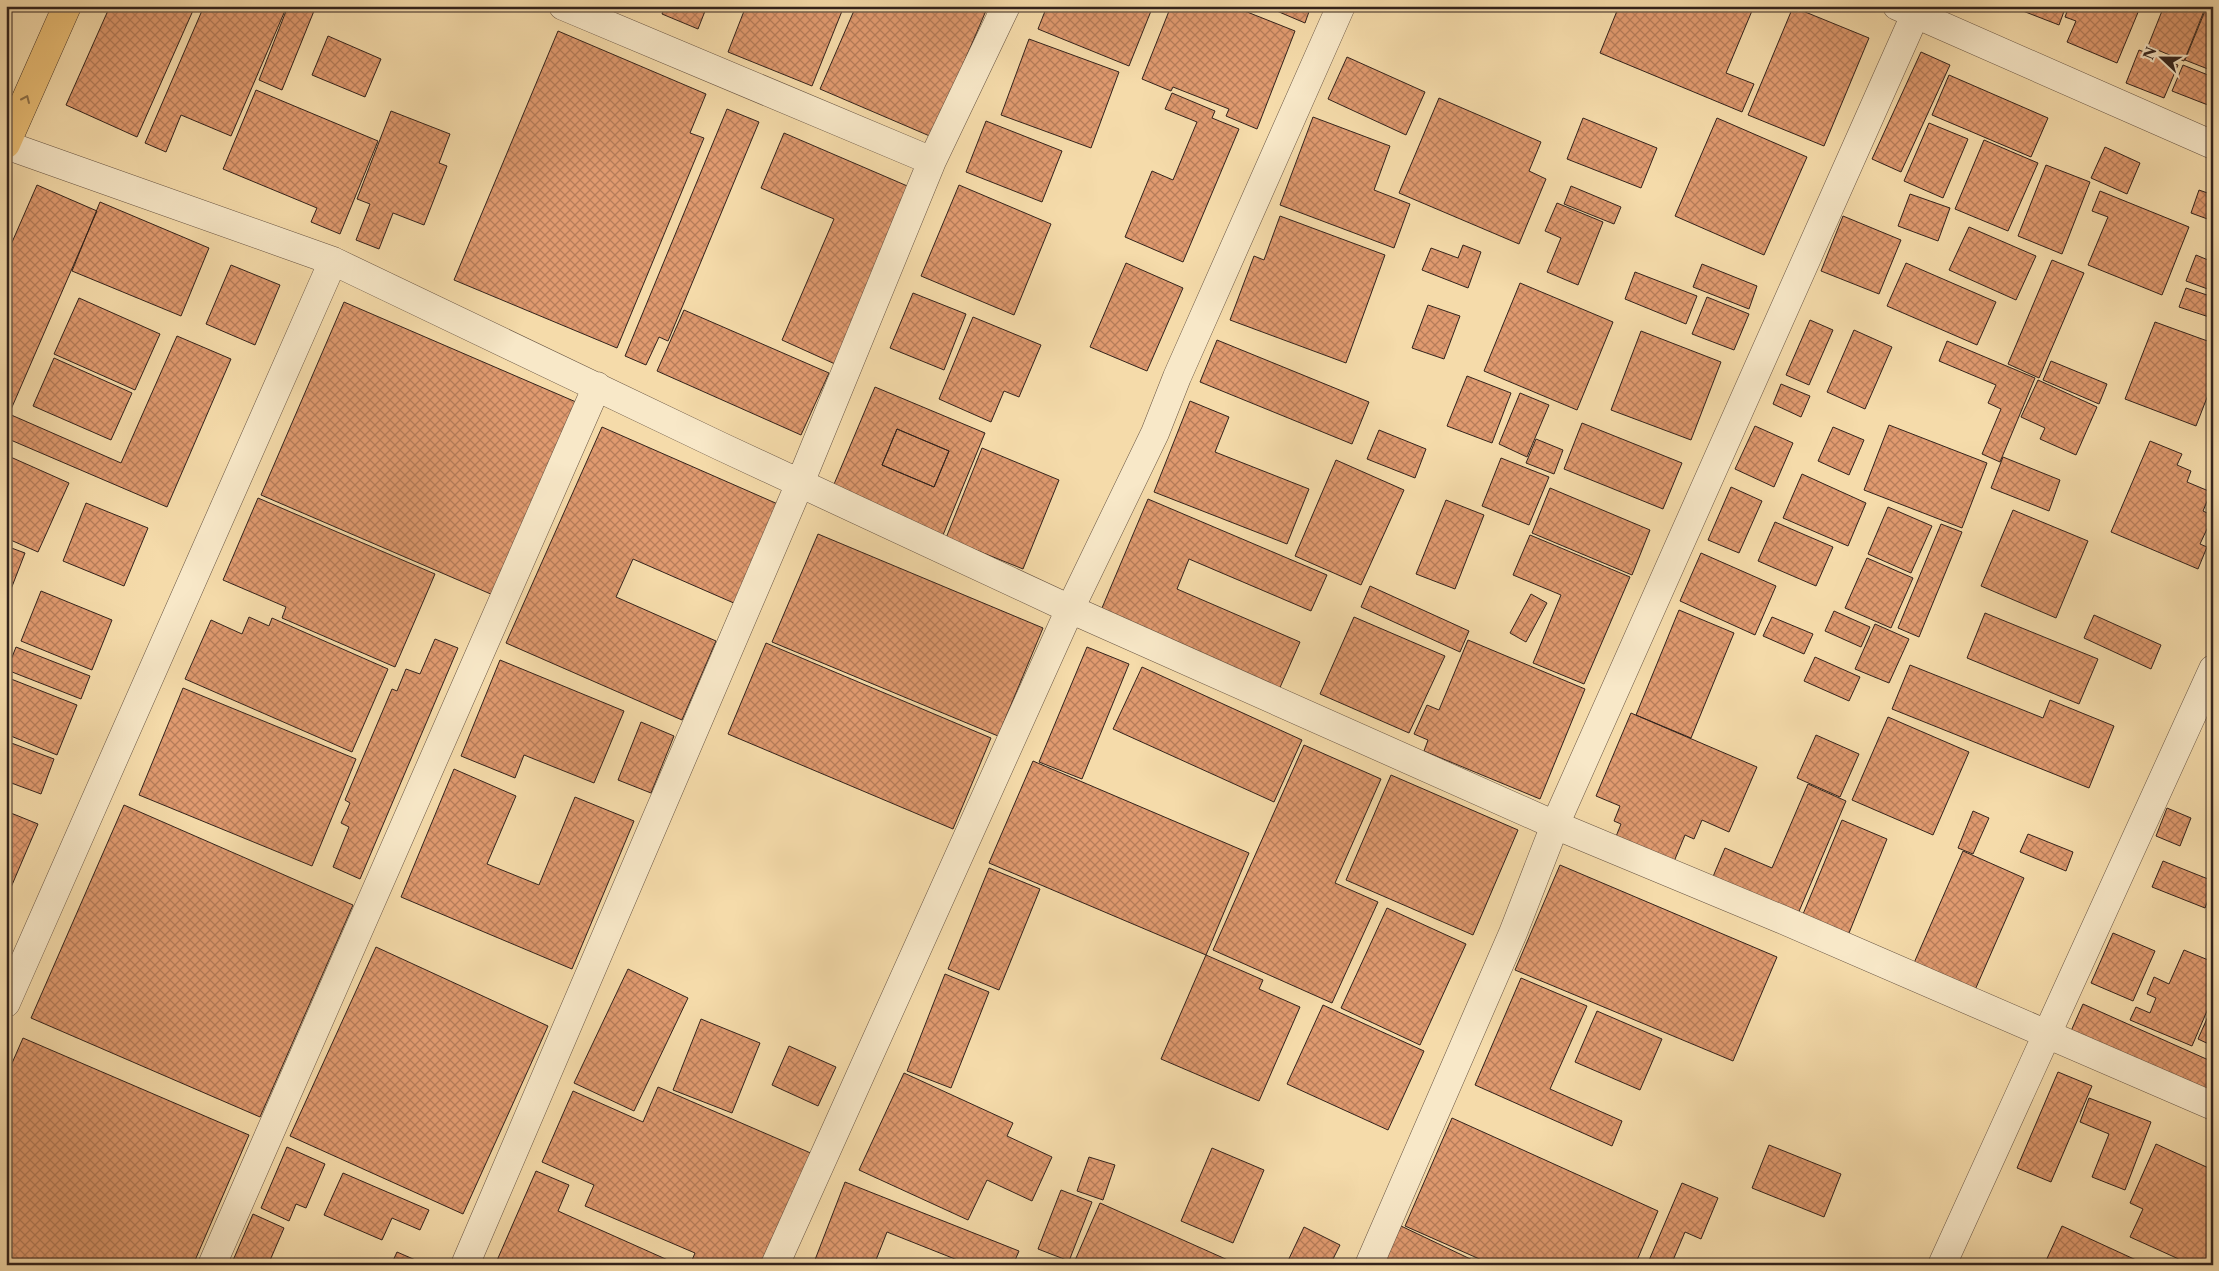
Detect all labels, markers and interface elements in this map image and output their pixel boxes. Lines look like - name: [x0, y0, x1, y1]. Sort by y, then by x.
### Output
- north arrow: [2136, 32, 2186, 82]
- text: N: [2139, 44, 2161, 62]
- one-way arrow: [19, 95, 30, 104]

